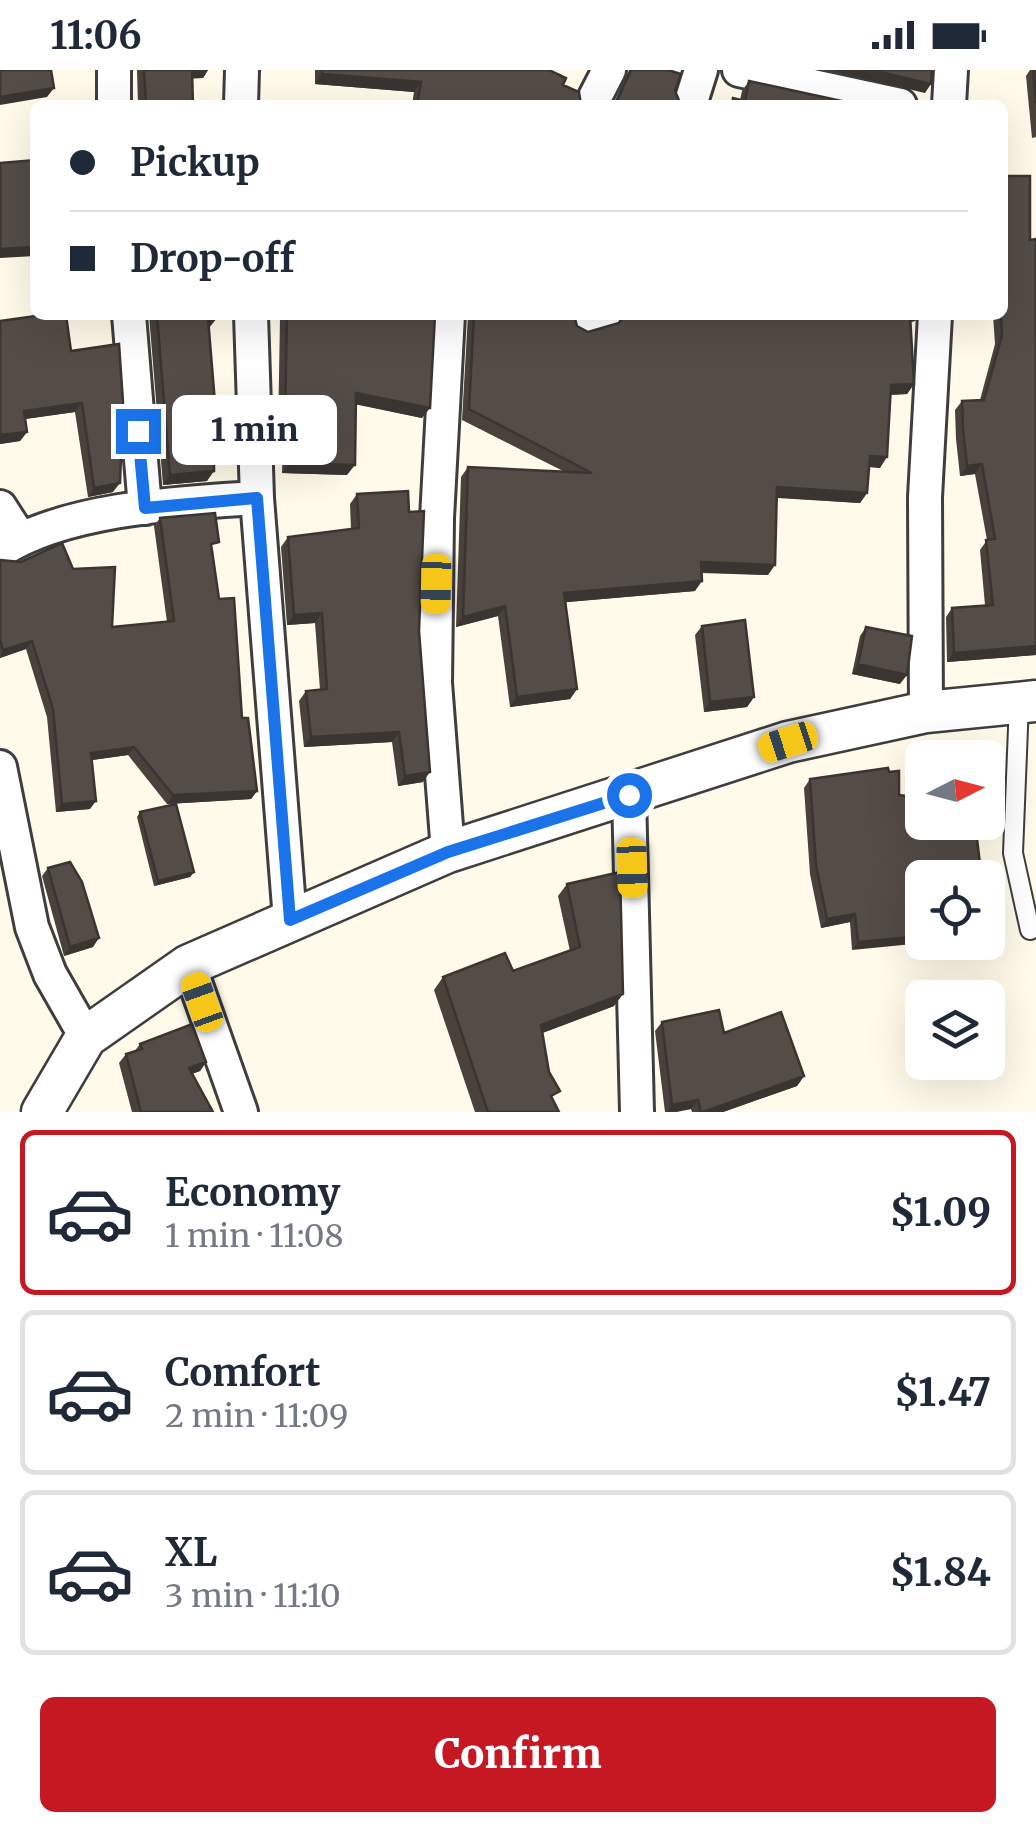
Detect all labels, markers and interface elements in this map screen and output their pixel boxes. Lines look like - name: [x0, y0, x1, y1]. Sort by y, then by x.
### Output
- text: 11:06: [50, 12, 142, 59]
- text: Pickup: [130, 139, 260, 186]
- text: Drop-off: [130, 235, 295, 282]
- callout: 1 min: [173, 396, 338, 466]
- route end: [116, 409, 161, 454]
- text: 1 min: [211, 410, 298, 450]
- car: [420, 554, 452, 614]
- car: [755, 718, 821, 766]
- north arrow: [905, 740, 1005, 840]
- map controls: [905, 740, 1005, 1080]
- route start: [607, 773, 652, 818]
- car: [616, 837, 648, 899]
- button: locate: [905, 860, 1005, 960]
- car: [178, 969, 226, 1035]
- button: layers: [905, 980, 1005, 1080]
- icon: car: [45, 1168, 135, 1258]
- text: Economy: [165, 1169, 340, 1216]
- text: $1.09: [890, 1189, 991, 1236]
- text: 1 min · 11:08: [165, 1216, 343, 1256]
- icon: car: [45, 1348, 135, 1438]
- text: Comfort: [165, 1349, 321, 1396]
- text: $1.47: [894, 1369, 991, 1416]
- text: 2 min · 11:09: [165, 1396, 348, 1436]
- icon: car: [45, 1528, 135, 1618]
- text: XL: [165, 1529, 217, 1576]
- text: $1.84: [890, 1549, 991, 1596]
- text: 3 min · 11:10: [165, 1576, 341, 1616]
- button: Confirm: [40, 1697, 996, 1812]

